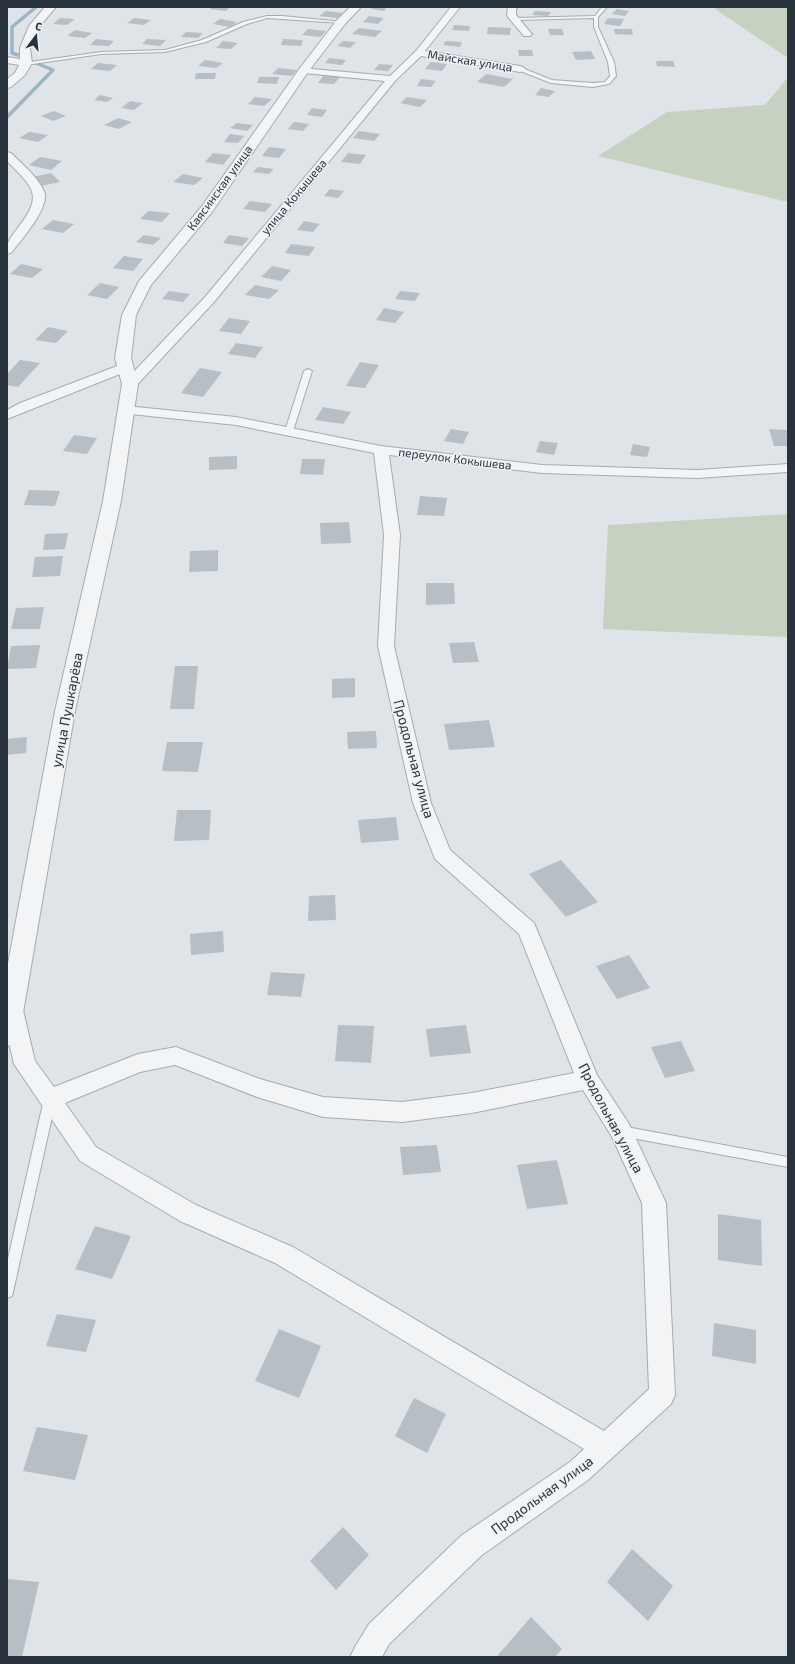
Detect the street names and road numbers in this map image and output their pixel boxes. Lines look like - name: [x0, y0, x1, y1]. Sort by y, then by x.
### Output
- street label: Майская улица: [426, 46, 514, 75]
- street label: Каясинская улица: [184, 142, 256, 233]
- street label: улица Кокышева: [257, 156, 330, 238]
- street label: переулок Кокышева: [398, 444, 513, 473]
- street label: улица Пушкарёва: [47, 651, 86, 769]
- street label: Продольная улица: [390, 698, 439, 820]
- street label: Продольная улица: [575, 1060, 648, 1176]
- street label: Продольная улица: [487, 1452, 596, 1537]

